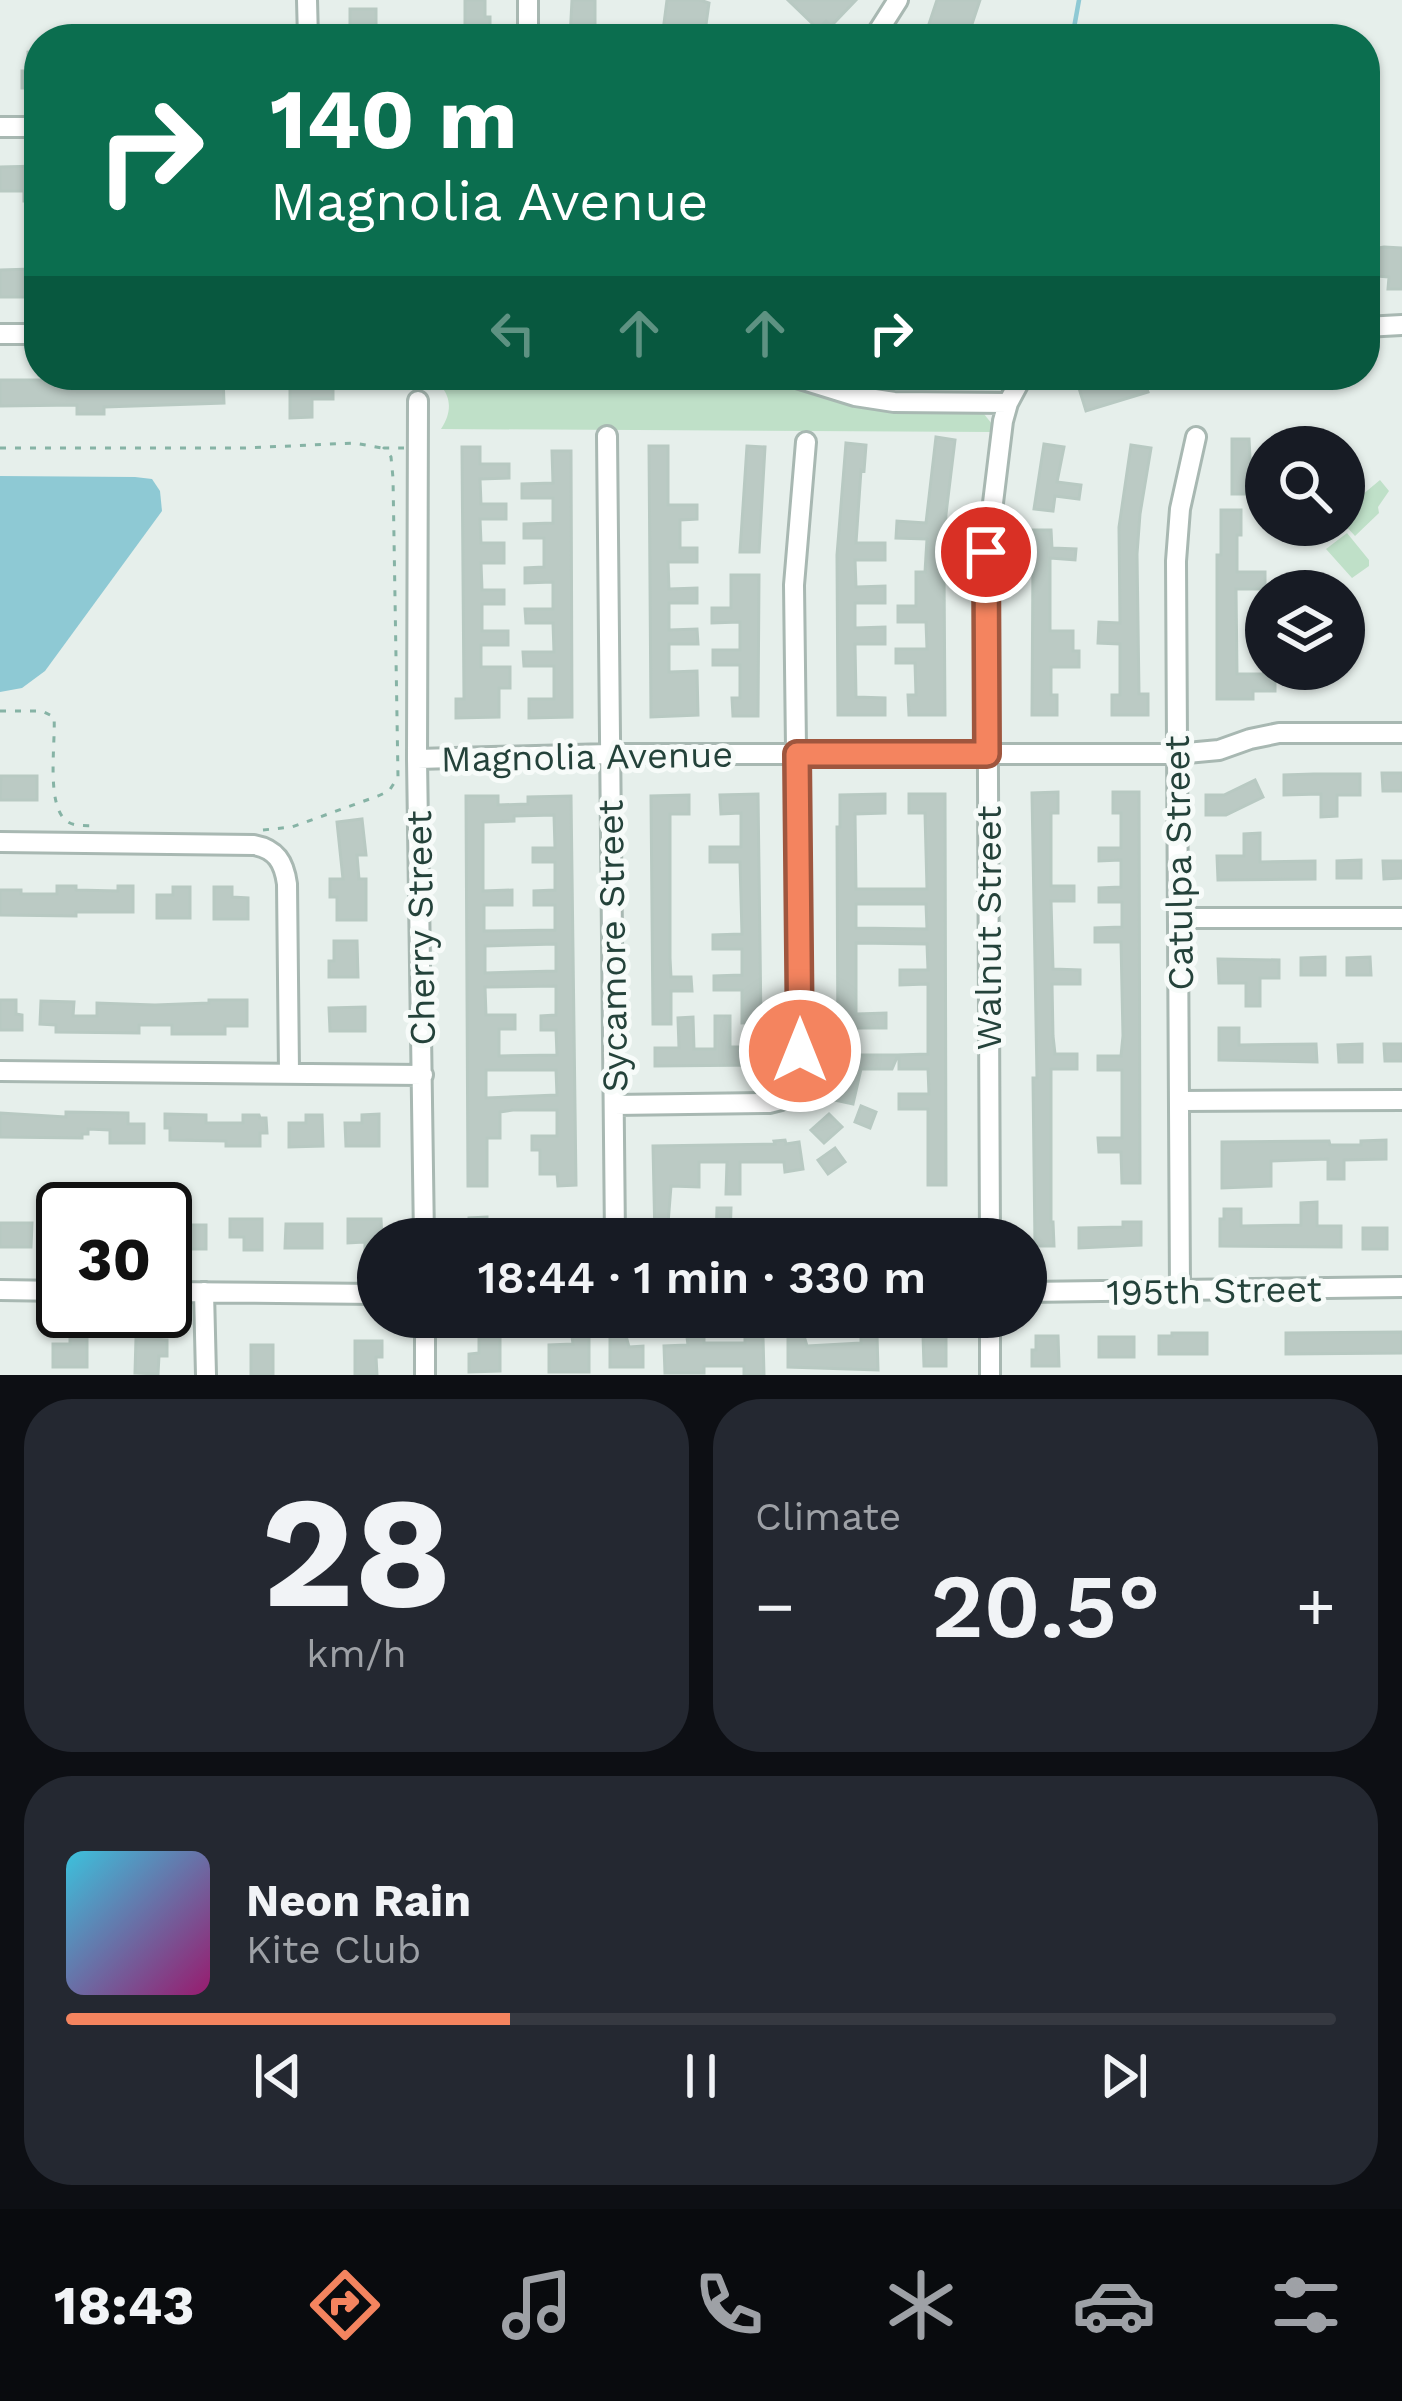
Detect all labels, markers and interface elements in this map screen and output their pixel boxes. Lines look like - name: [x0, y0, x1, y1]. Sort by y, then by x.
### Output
- text: 140 m: [270, 70, 518, 168]
- icon: right: [72, 72, 228, 228]
- text: Magnolia Avenue: [270, 170, 708, 233]
- icon: left: [480, 300, 546, 366]
- icon: ahead: [606, 300, 672, 366]
- icon: ahead: [732, 300, 798, 366]
- icon: right: [858, 300, 924, 366]
- map controls: [1245, 426, 1365, 690]
- button: search: [1245, 426, 1365, 546]
- pin: [935, 501, 1037, 603]
- icon: arrive: [953, 519, 1019, 585]
- button: layers: [1245, 570, 1365, 690]
- street label: Magnolia Avenue: [441, 733, 733, 781]
- street label: Catulpa Street: [1156, 735, 1202, 991]
- street label: Sycamore Street: [589, 799, 637, 1093]
- street label: Walnut Street: [968, 806, 1010, 1050]
- street label: Cherry Street: [398, 810, 444, 1046]
- position arrow: [737, 988, 863, 1114]
- speed limit sign: 30: [36, 1182, 192, 1338]
- text: 18:44 · 1 min · 330 m: [478, 1251, 926, 1304]
- street label: 195th Street: [1106, 1268, 1322, 1314]
- text: 28: [261, 1461, 452, 1644]
- text: Climate: [755, 1494, 901, 1539]
- text: 20.5°: [930, 1553, 1161, 1659]
- text: −: [755, 1568, 795, 1645]
- text: +: [1296, 1568, 1336, 1645]
- text: km/h: [306, 1631, 407, 1676]
- text: Neon Rain: [246, 1874, 471, 1927]
- text: Kite Club: [246, 1927, 421, 1972]
- icon: previous: [245, 2043, 311, 2109]
- icon: pause: [668, 2043, 734, 2109]
- icon: next: [1091, 2043, 1157, 2109]
- icon: directions: [303, 2263, 387, 2347]
- icon: music: [495, 2263, 579, 2347]
- icon: phone: [687, 2263, 771, 2347]
- icon: climate: [879, 2263, 963, 2347]
- icon: car: [1072, 2263, 1156, 2347]
- icon: filters: [1264, 2263, 1348, 2347]
- text: 18:43: [54, 2274, 194, 2337]

